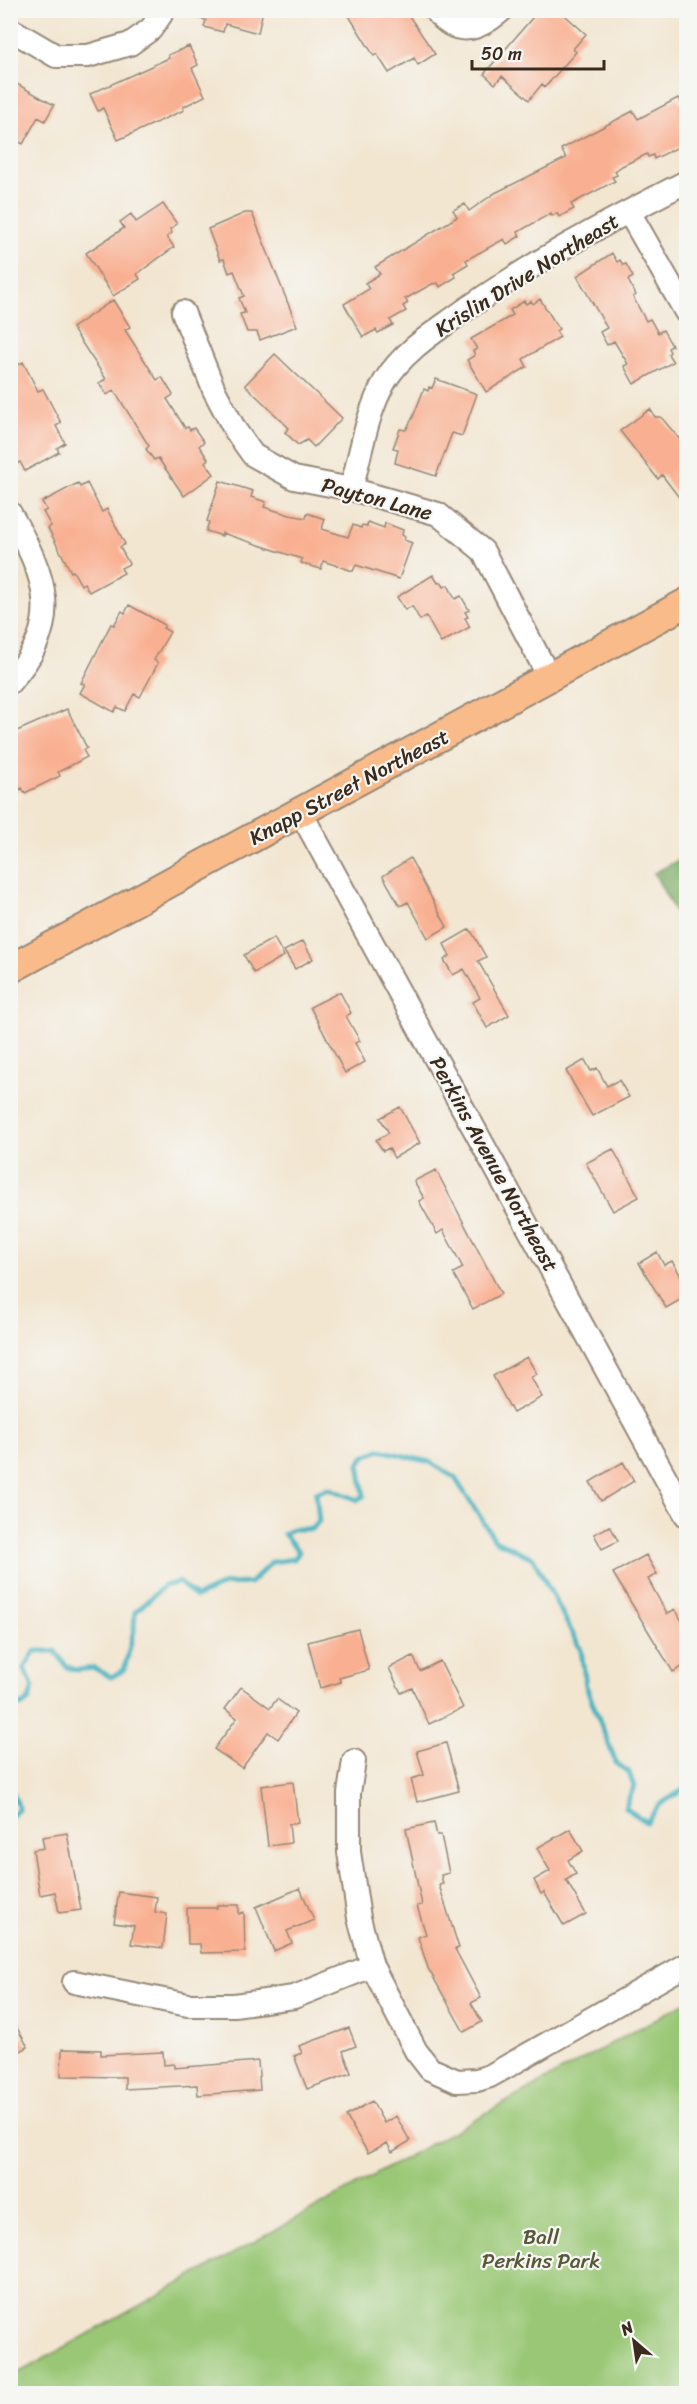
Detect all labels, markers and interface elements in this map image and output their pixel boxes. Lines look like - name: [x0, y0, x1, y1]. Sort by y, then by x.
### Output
- scale bar: [472, 33, 604, 71]
- text: 50 m: [481, 38, 522, 70]
- street label: Krislin Drive Northeast: [427, 203, 627, 347]
- street label: Payton Lane: [317, 466, 437, 532]
- street label: Knapp Street Northeast: [242, 718, 456, 856]
- street label: Perkins Avenue Northeast: [419, 1049, 569, 1279]
- park label: Ball Perkins Park: [482, 2218, 600, 2280]
- north arrow: [604, 2311, 664, 2371]
- text: N: [614, 2313, 640, 2344]

